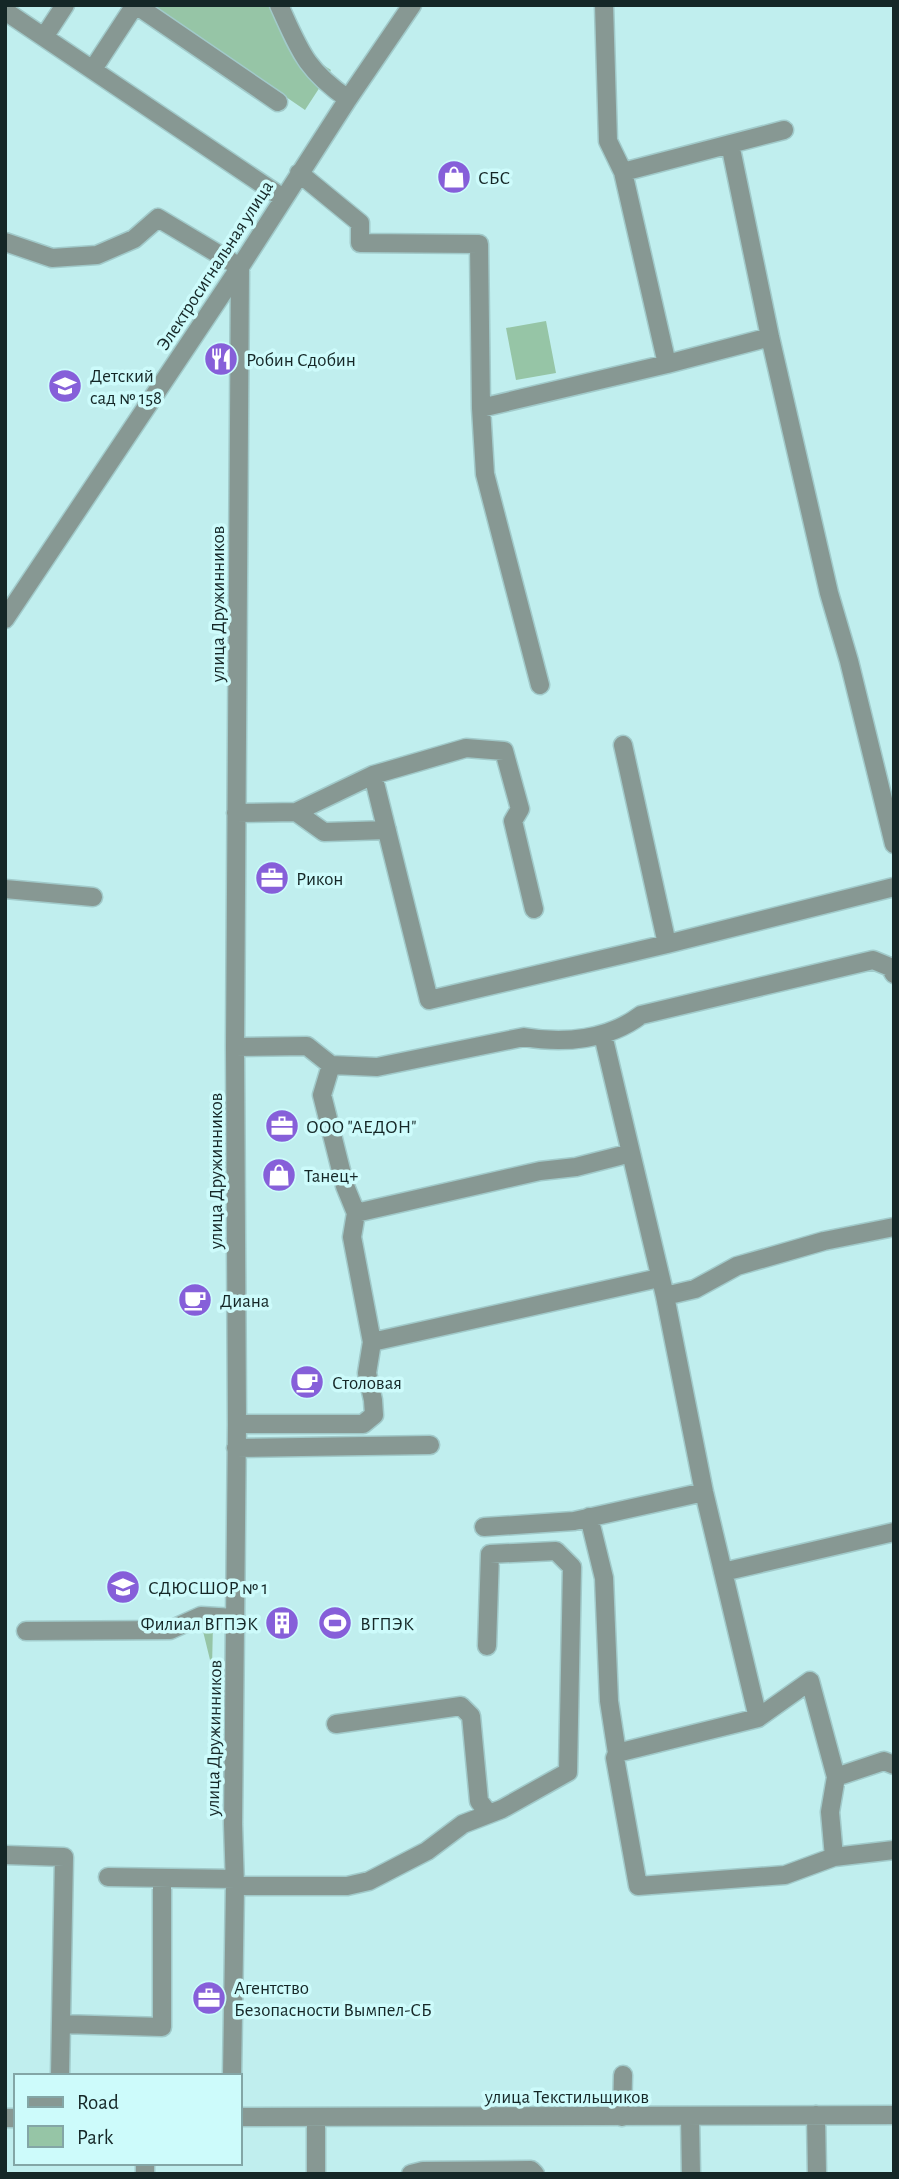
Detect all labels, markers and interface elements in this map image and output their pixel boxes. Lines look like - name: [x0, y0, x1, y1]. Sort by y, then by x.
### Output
- shop icon: СБС: [435, 158, 473, 196]
- place label: СБС: [478, 169, 510, 188]
- street label: Электросигнальная улица: [153, 177, 277, 354]
- restaurant icon: Робин Сдобин: [202, 340, 240, 378]
- place label: Робин Сдобин: [246, 351, 356, 370]
- school or university icon: Детский сад № 158: [46, 367, 84, 405]
- place label: Детский сад № 158: [90, 367, 162, 408]
- street label: улица Дружинников: [209, 526, 228, 683]
- office icon: Рикон: [253, 859, 291, 897]
- place label: Рикон: [296, 870, 343, 889]
- street label: улица Дружинников: [207, 1093, 226, 1250]
- office icon: ООО "АЕДОН": [263, 1107, 301, 1145]
- place label: ООО "АЕДОН": [306, 1118, 417, 1137]
- shop icon: Танец+: [260, 1156, 298, 1194]
- place label: Танец+: [304, 1167, 358, 1186]
- cafe icon: Диана: [176, 1281, 214, 1319]
- place label: Диана: [220, 1292, 270, 1311]
- cafe icon: Столовая: [288, 1363, 326, 1401]
- place label: Столовая: [332, 1374, 402, 1393]
- school or university icon: СДЮСШОР № 1: [104, 1568, 142, 1606]
- place label: СДЮСШОР № 1: [148, 1579, 268, 1598]
- building icon: Филиал ВГПЭК: [263, 1604, 301, 1642]
- sports icon: ВГПЭК: [316, 1604, 354, 1642]
- place label: Филиал ВГПЭК: [140, 1615, 258, 1634]
- place label: ВГПЭК: [360, 1615, 414, 1634]
- street label: улица Дружинников: [204, 1659, 225, 1817]
- office icon: Агентство Безопасности Вымпел-СБ: [190, 1979, 228, 2017]
- place label: Агентство Безопасности Вымпел-СБ: [234, 1979, 432, 2020]
- legend: [14, 2074, 242, 2165]
- street label: улица Текстильщиков: [484, 2088, 649, 2107]
- text: Road: [77, 2092, 119, 2113]
- text: Park: [77, 2127, 114, 2148]

